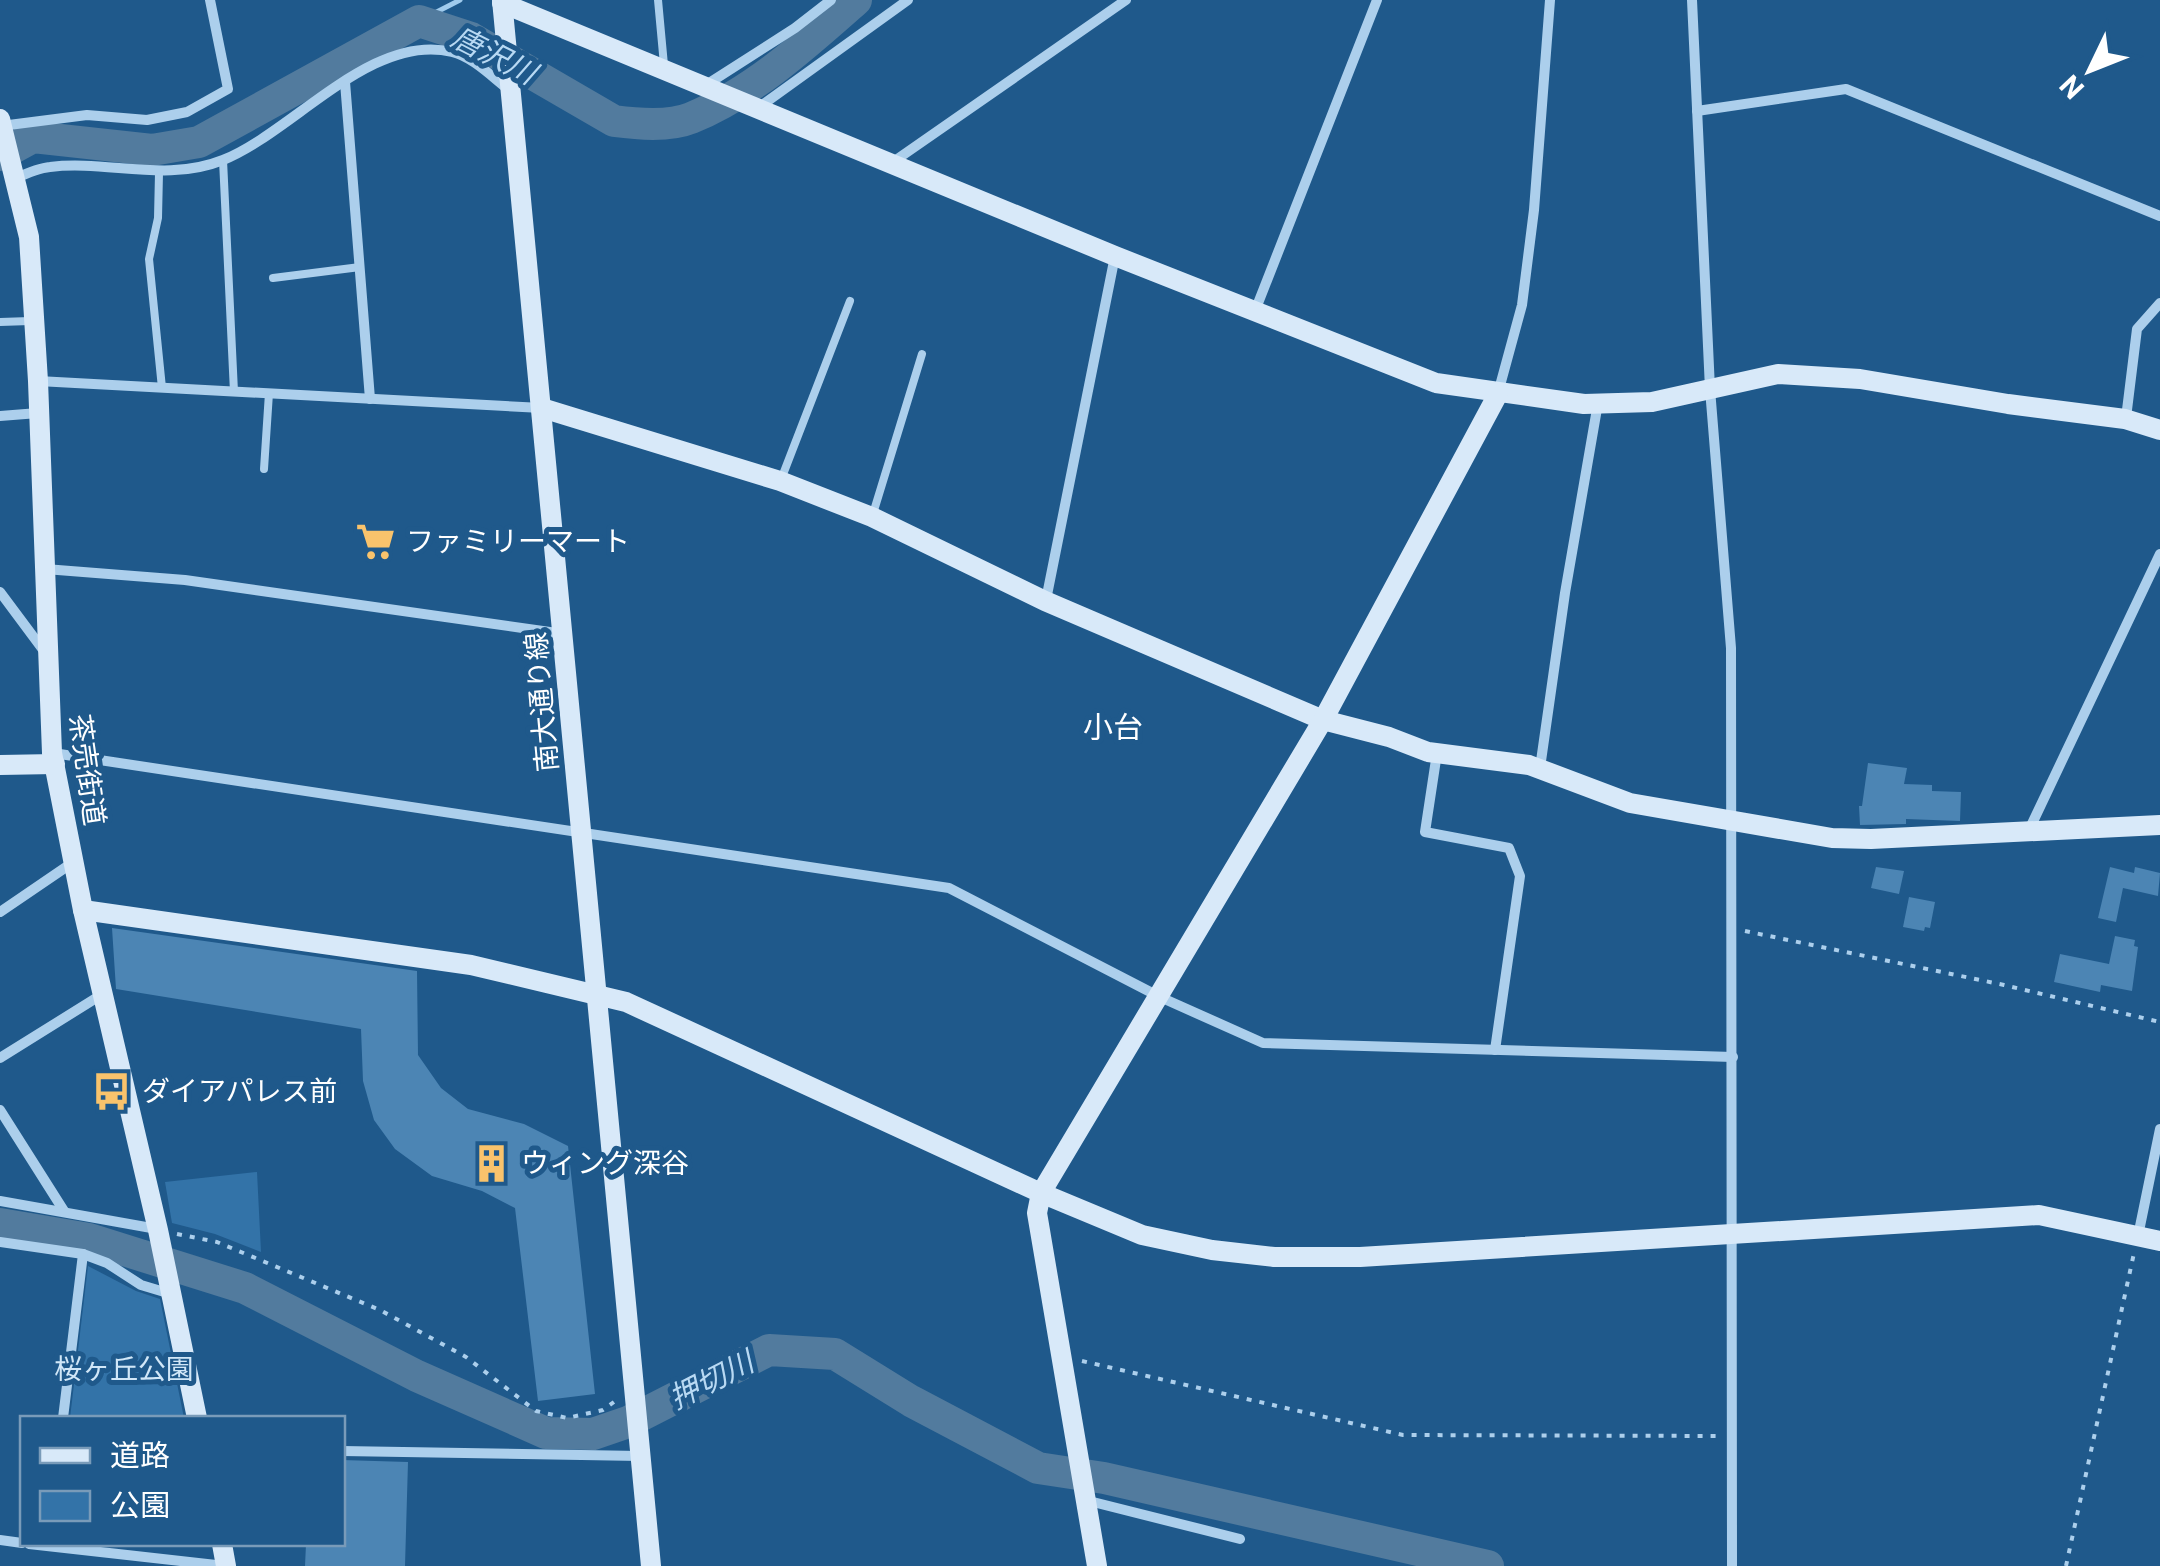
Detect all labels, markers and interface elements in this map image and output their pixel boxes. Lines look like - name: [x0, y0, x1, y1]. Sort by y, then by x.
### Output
- water label: 唐沢川: [446, 19, 545, 92]
- north arrow: [2040, 20, 2140, 120]
- text: N: [2053, 68, 2091, 105]
- supermarket icon: ファミリーマート: [355, 520, 397, 562]
- place label: ファミリーマート: [406, 525, 630, 558]
- street label: 南大通り線: [519, 631, 565, 773]
- district label: 小台: [1083, 710, 1143, 745]
- street label: 茶売街道: [63, 712, 111, 828]
- bus stop icon: ダイアパレス前: [91, 1070, 133, 1112]
- place label: ダイアパレス前: [142, 1075, 337, 1108]
- building icon: ウィング深谷: [470, 1142, 512, 1184]
- place label: ウィング深谷: [521, 1147, 689, 1180]
- water label: 押切川: [663, 1343, 762, 1416]
- park label: 桜ヶ丘公園: [54, 1353, 194, 1386]
- legend: [20, 1416, 345, 1546]
- text: 道路: [110, 1438, 170, 1473]
- text: 公園: [110, 1488, 170, 1523]

